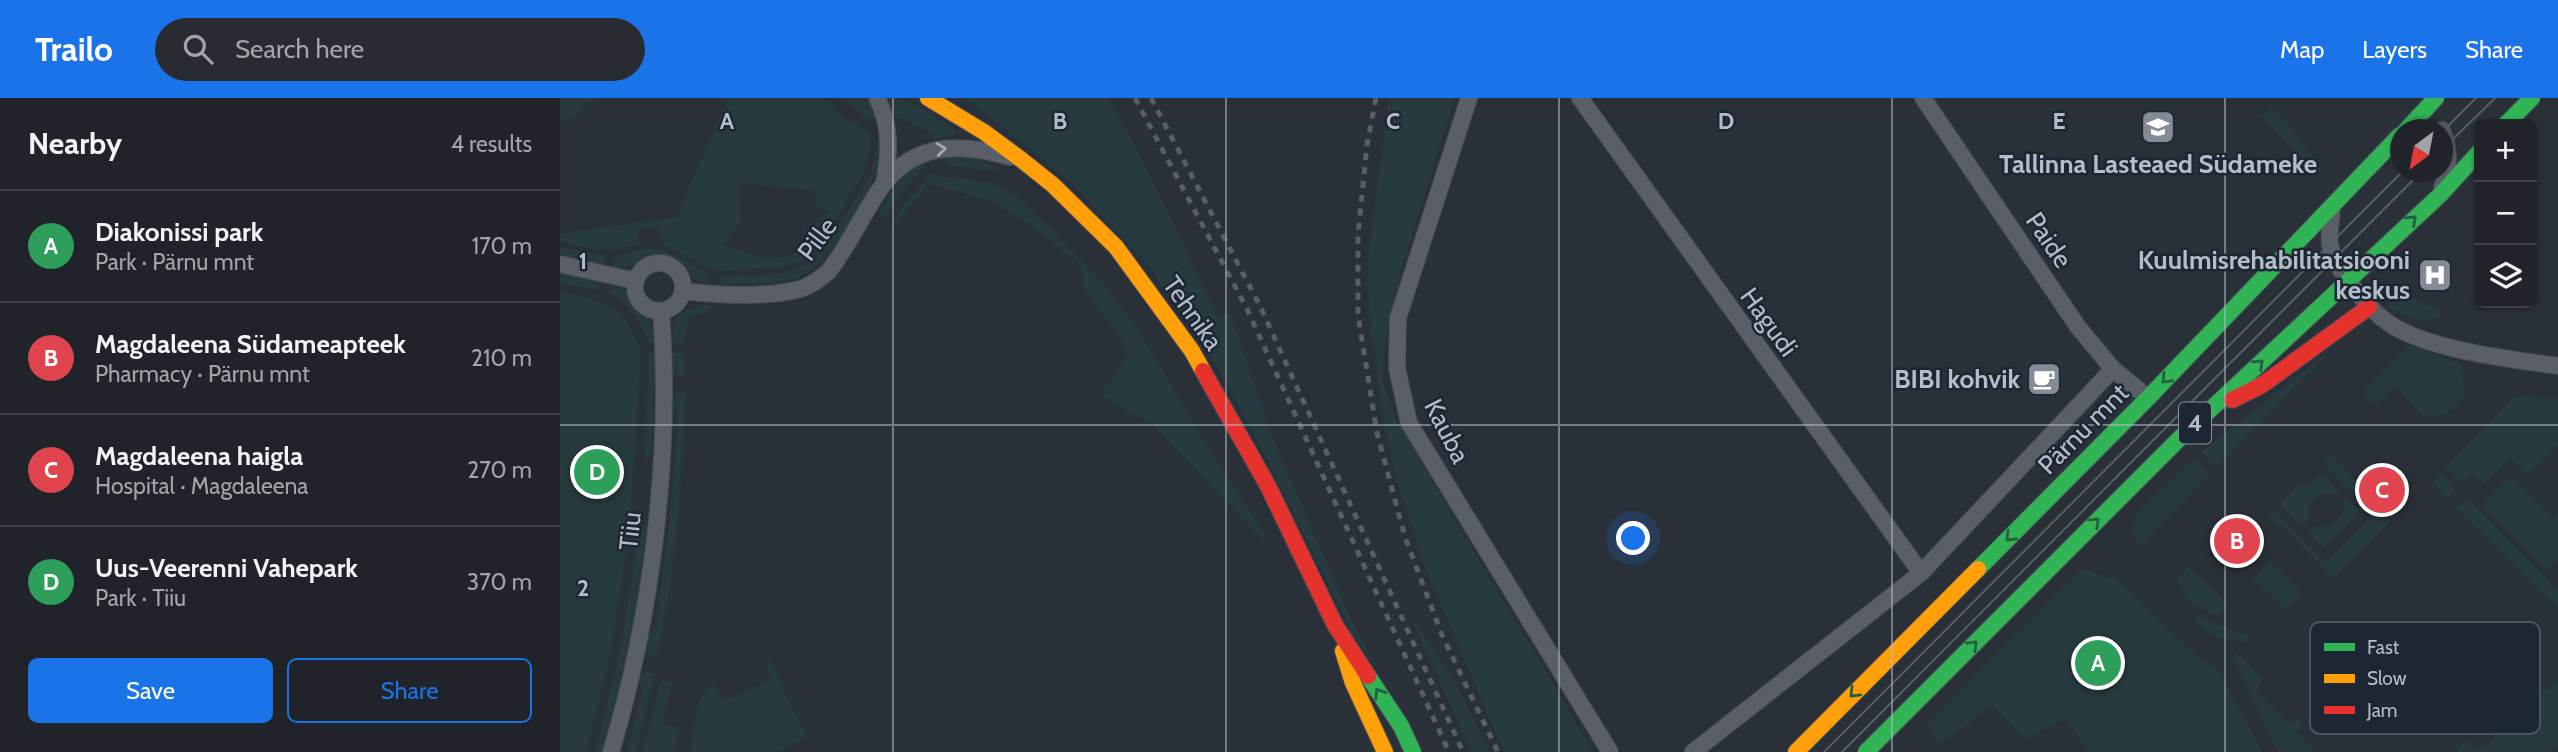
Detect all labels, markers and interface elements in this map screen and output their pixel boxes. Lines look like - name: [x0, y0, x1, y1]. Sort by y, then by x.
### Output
- search box: [155, 18, 645, 81]
- text: Trailo: [35, 29, 113, 69]
- icon: search: [179, 30, 217, 68]
- text: Search here: [235, 33, 364, 65]
- text: Map: [2280, 35, 2324, 64]
- text: Layers: [2362, 35, 2427, 64]
- text: Share: [2465, 35, 2523, 64]
- text: A: [720, 107, 735, 135]
- text: B: [1053, 107, 1067, 135]
- text: C: [1386, 107, 1400, 135]
- text: D: [1718, 107, 1734, 135]
- text: E: [2052, 107, 2066, 135]
- school or university icon: Tallinna Lasteaed Südameke: [2139, 108, 2177, 146]
- north arrow: [2390, 119, 2453, 182]
- map controls: [2474, 119, 2537, 308]
- button: +: [2474, 119, 2537, 182]
- text: Nearby: [28, 125, 122, 162]
- text: 4 results: [451, 130, 532, 158]
- one-way arrow: [936, 142, 947, 157]
- place label: Tallinna Lasteaed Südameke: [1999, 148, 2317, 180]
- button: −: [2474, 182, 2537, 245]
- street label: Paide: [2019, 206, 2079, 274]
- street label: Pille: [790, 211, 844, 267]
- text: Diakonissi park: [95, 216, 263, 248]
- one-way arrow: [2404, 216, 2417, 229]
- text: A: [44, 232, 58, 260]
- text: 170 m: [472, 232, 532, 260]
- place label: Kuulmisrehabilitatsiooni keskus: [2138, 244, 2410, 306]
- button: layers: [2474, 245, 2537, 308]
- text: 1: [579, 247, 587, 275]
- text: Park · Pärnu mnt: [95, 248, 254, 276]
- hospital icon: Kuulmisrehabilitatsiooni keskus: [2416, 256, 2454, 294]
- street label: Tehnika: [1156, 270, 1230, 357]
- street label: Hagudi: [1733, 281, 1805, 363]
- text: Magdaleena Südameapteek: [95, 328, 406, 360]
- text: B: [44, 344, 58, 372]
- text: 210 m: [471, 344, 532, 372]
- text: Pharmacy · Pärnu mnt: [95, 360, 310, 388]
- cafe icon: BIBI kohvik: [2025, 360, 2063, 398]
- one-way arrow: [2251, 360, 2264, 372]
- place label: BIBI kohvik: [1894, 363, 2020, 395]
- one-way arrow: [2161, 371, 2174, 384]
- street label: Pärnu mnt: [2031, 377, 2135, 481]
- street label: Kauba: [1417, 394, 1477, 469]
- road number: 4: [2179, 402, 2211, 444]
- text: Magdaleena haigla: [95, 440, 303, 472]
- pin: D: [574, 446, 620, 498]
- text: C: [44, 456, 58, 484]
- text: 270 m: [467, 456, 532, 484]
- pin: C: [2359, 464, 2405, 516]
- text: Hospital · Magdaleena: [95, 472, 308, 500]
- street label: Tiiu: [612, 510, 648, 552]
- pin: B: [2214, 515, 2260, 567]
- one-way arrow: [2087, 518, 2100, 531]
- your location: [1616, 521, 1650, 555]
- one-way arrow: [2006, 528, 2019, 541]
- text: Uus-Veerenni Vahepark: [95, 552, 358, 584]
- text: D: [43, 568, 59, 596]
- text: 370 m: [467, 568, 532, 596]
- text: 2: [577, 574, 589, 602]
- text: Park · Tiiu: [95, 584, 186, 612]
- legend: [2310, 622, 2540, 734]
- text: Fast: [2367, 636, 2400, 659]
- pin: A: [2075, 637, 2121, 689]
- one-way arrow: [1964, 641, 1977, 654]
- button: Save: [28, 658, 273, 723]
- button: Share: [287, 658, 532, 723]
- text: Slow: [2367, 667, 2407, 690]
- one-way arrow: [1850, 685, 1863, 698]
- one-way arrow: [1375, 688, 1387, 701]
- text: Jam: [2366, 699, 2397, 722]

